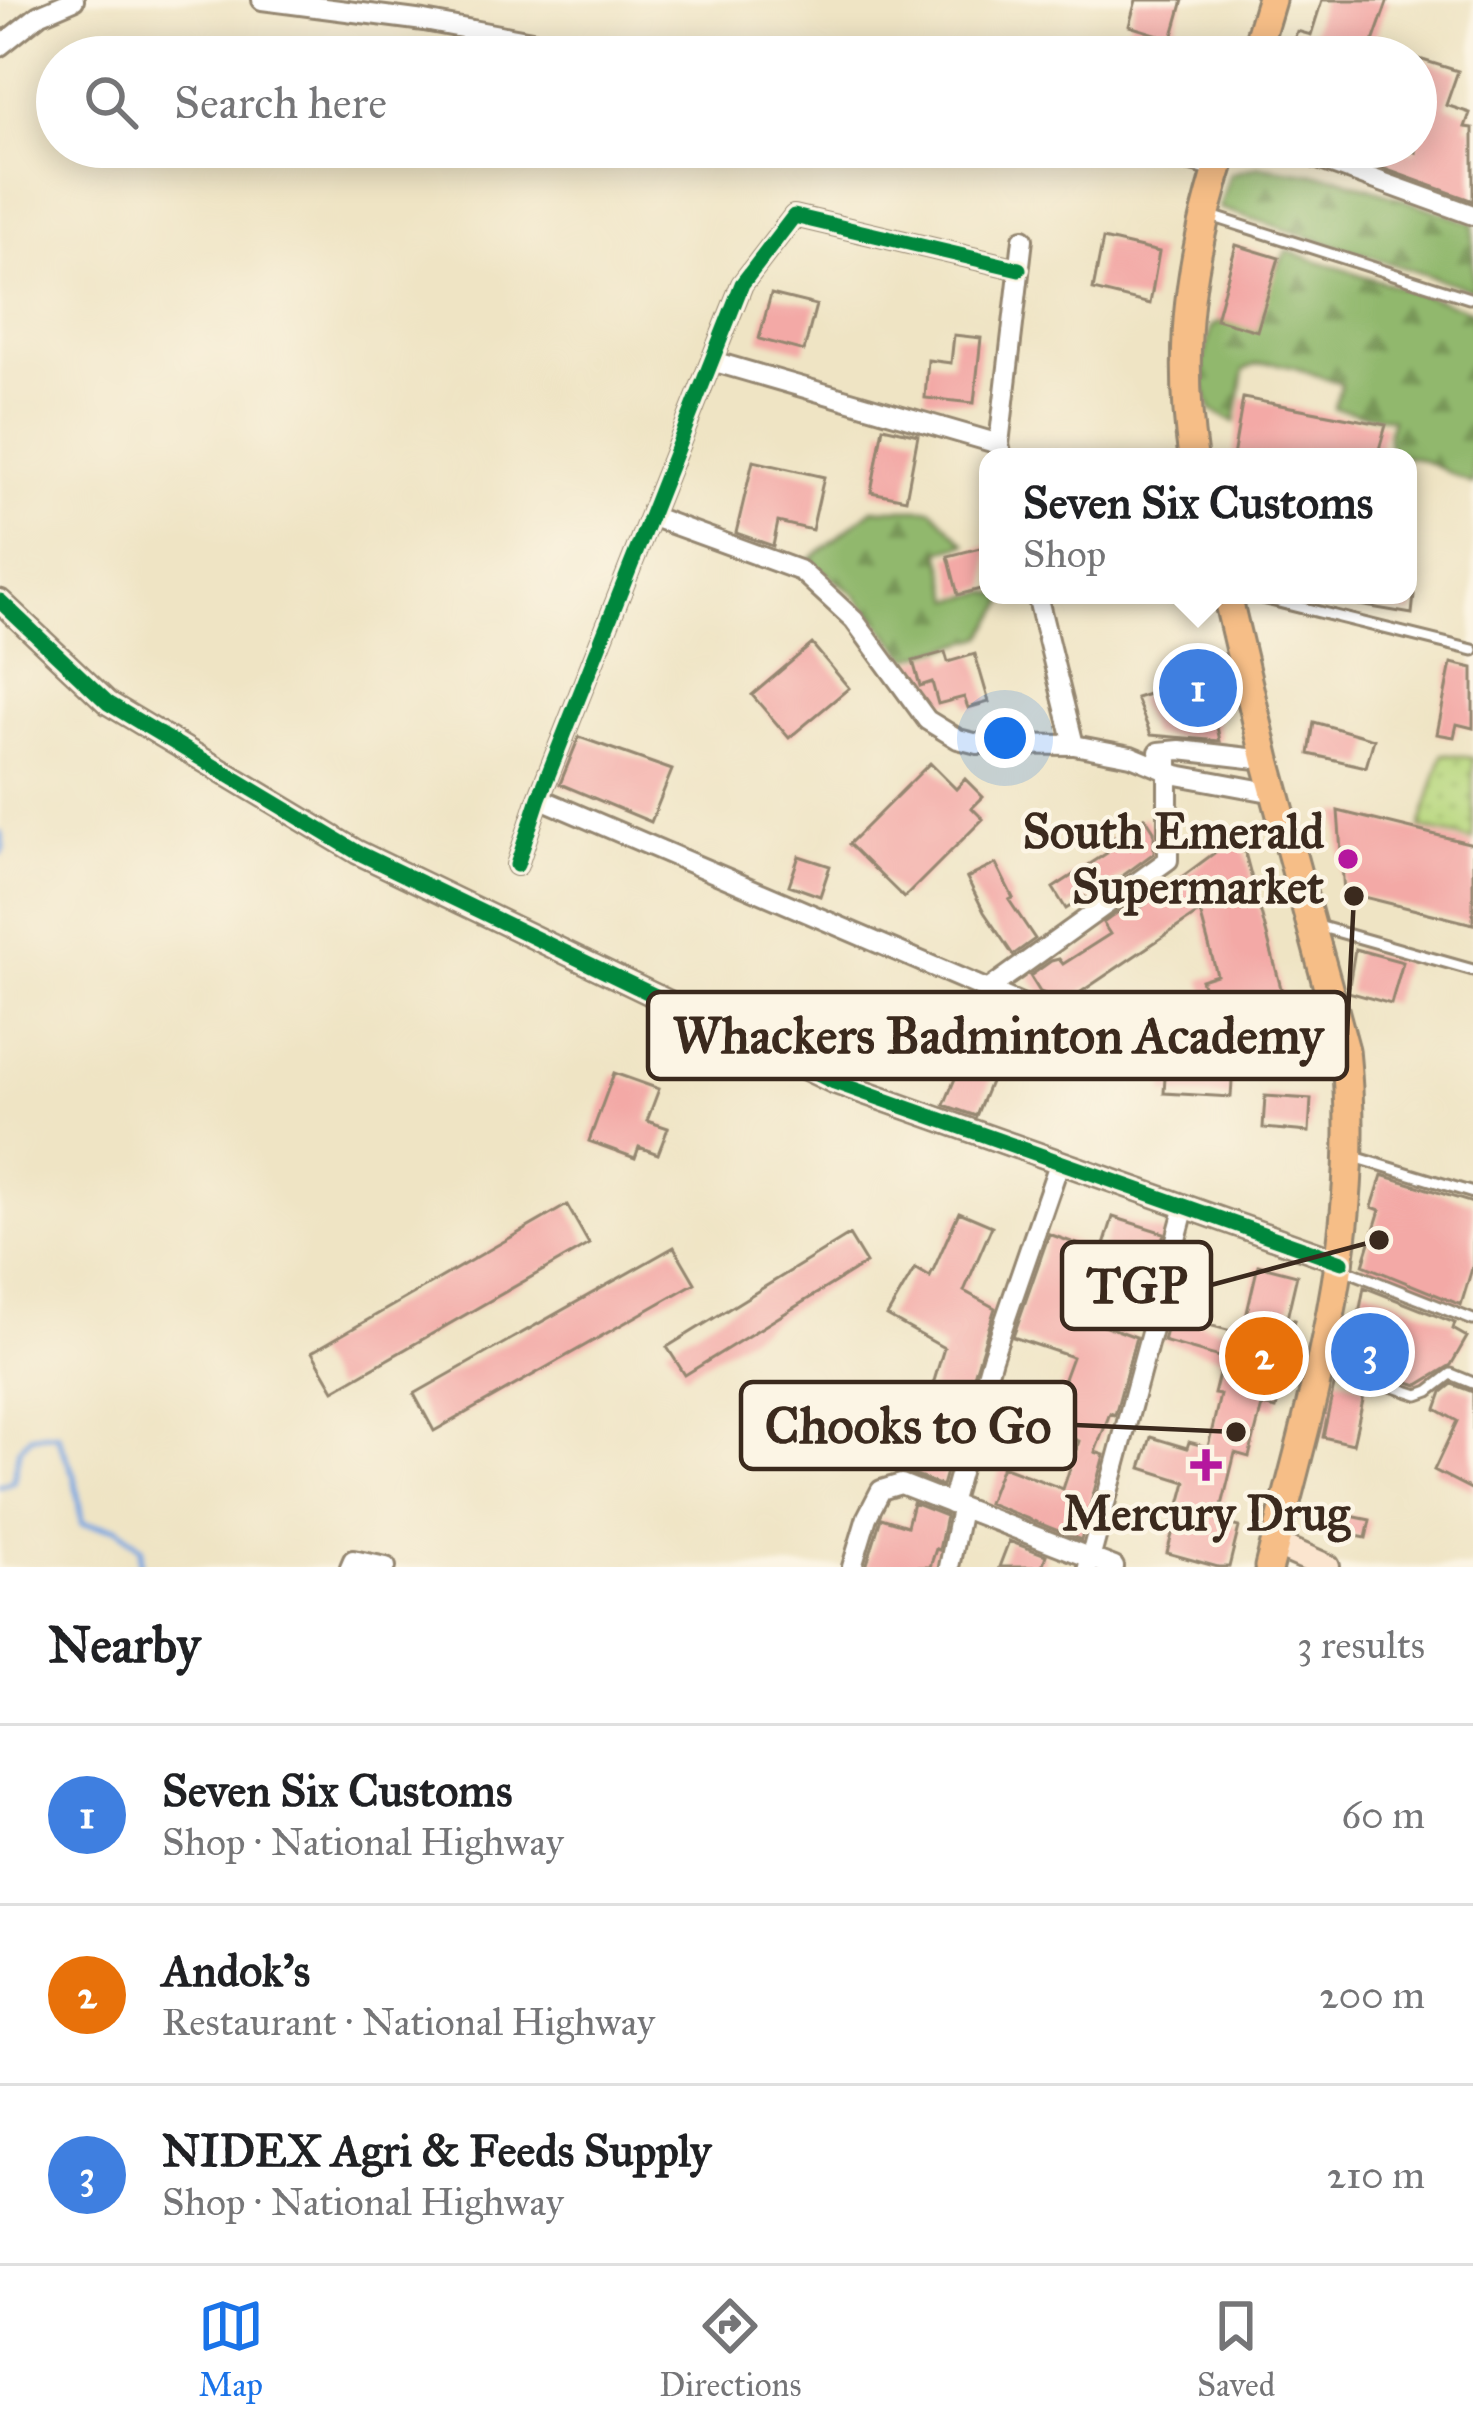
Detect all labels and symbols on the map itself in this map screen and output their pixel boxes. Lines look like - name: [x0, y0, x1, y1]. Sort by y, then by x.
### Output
- pin: 1: [1159, 643, 1237, 733]
- your location: [975, 708, 1035, 768]
- place label: South Emerald Supermarket: [1023, 802, 1325, 916]
- marker: South Emerald Supermarket: [1335, 846, 1361, 872]
- callout: Whackers Badminton Academy: [648, 992, 1347, 1079]
- text: Whackers Badminton Academy: [673, 1005, 1326, 1067]
- callout: TGP: [1062, 1242, 1211, 1329]
- text: TGP: [1086, 1255, 1188, 1317]
- pin: 3: [1331, 1307, 1409, 1397]
- pin: 2: [1225, 1311, 1303, 1401]
- callout: Chooks to Go: [741, 1382, 1075, 1469]
- text: Chooks to Go: [765, 1395, 1051, 1457]
- marker: Mercury Drug: [1193, 1452, 1219, 1478]
- place label: Mercury Drug: [1062, 1484, 1351, 1543]

